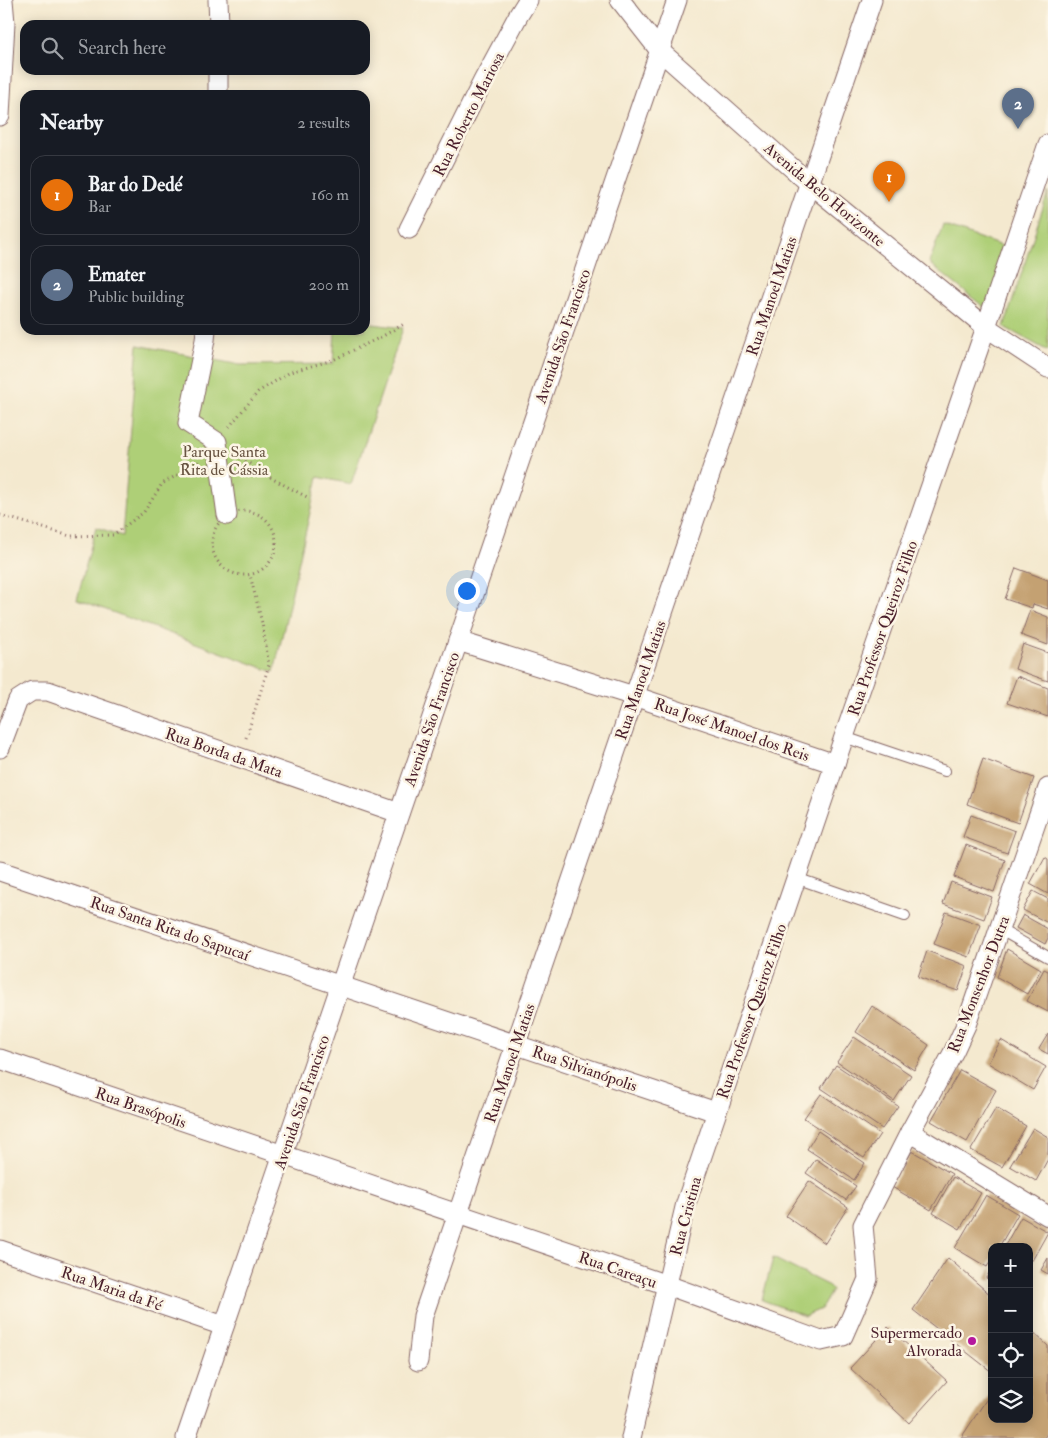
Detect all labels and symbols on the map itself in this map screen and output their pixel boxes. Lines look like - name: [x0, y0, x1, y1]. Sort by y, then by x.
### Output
- street label: Rua Roberto Mariosa: [429, 48, 509, 180]
- pin: 2: [1002, 88, 1034, 129]
- street label: Avenida Belo Horizonte: [759, 138, 889, 251]
- pin: 1: [873, 161, 905, 202]
- street label: Rua Manoel Matias: [742, 234, 802, 359]
- street label: Avenida São Francisco: [530, 266, 595, 407]
- park label: Parque Santa Rita de Cássia: [180, 442, 269, 480]
- street label: Rua Professor Queiroz Filho: [844, 538, 922, 719]
- your location: [454, 578, 480, 604]
- street label: Rua Manoel Matias: [611, 618, 671, 743]
- street label: Avenida São Francisco: [399, 649, 464, 790]
- street label: Rua José Manoel dos Reis: [651, 694, 812, 767]
- street label: Rua Borda da Mata: [162, 723, 285, 783]
- street label: Rua Santa Rita do Sapucaí: [87, 892, 254, 967]
- street label: Rua Monsenhor Dutra: [944, 912, 1014, 1056]
- street label: Rua Professor Queiroz Filho: [713, 921, 791, 1102]
- street label: Rua Manoel Matias: [480, 1001, 540, 1126]
- street label: Avenida São Francisco: [269, 1032, 334, 1173]
- street label: Rua Silvianópolis: [529, 1042, 640, 1097]
- street label: Rua Brasópolis: [92, 1083, 189, 1134]
- street label: Rua Cristina: [666, 1174, 706, 1258]
- street label: Rua Careaçu: [576, 1247, 660, 1293]
- street label: Rua Maria da Fé: [58, 1262, 165, 1316]
- place label: Supermercado Alvorada: [871, 1323, 962, 1361]
- marker: Supermercado Alvorada: [966, 1335, 978, 1347]

